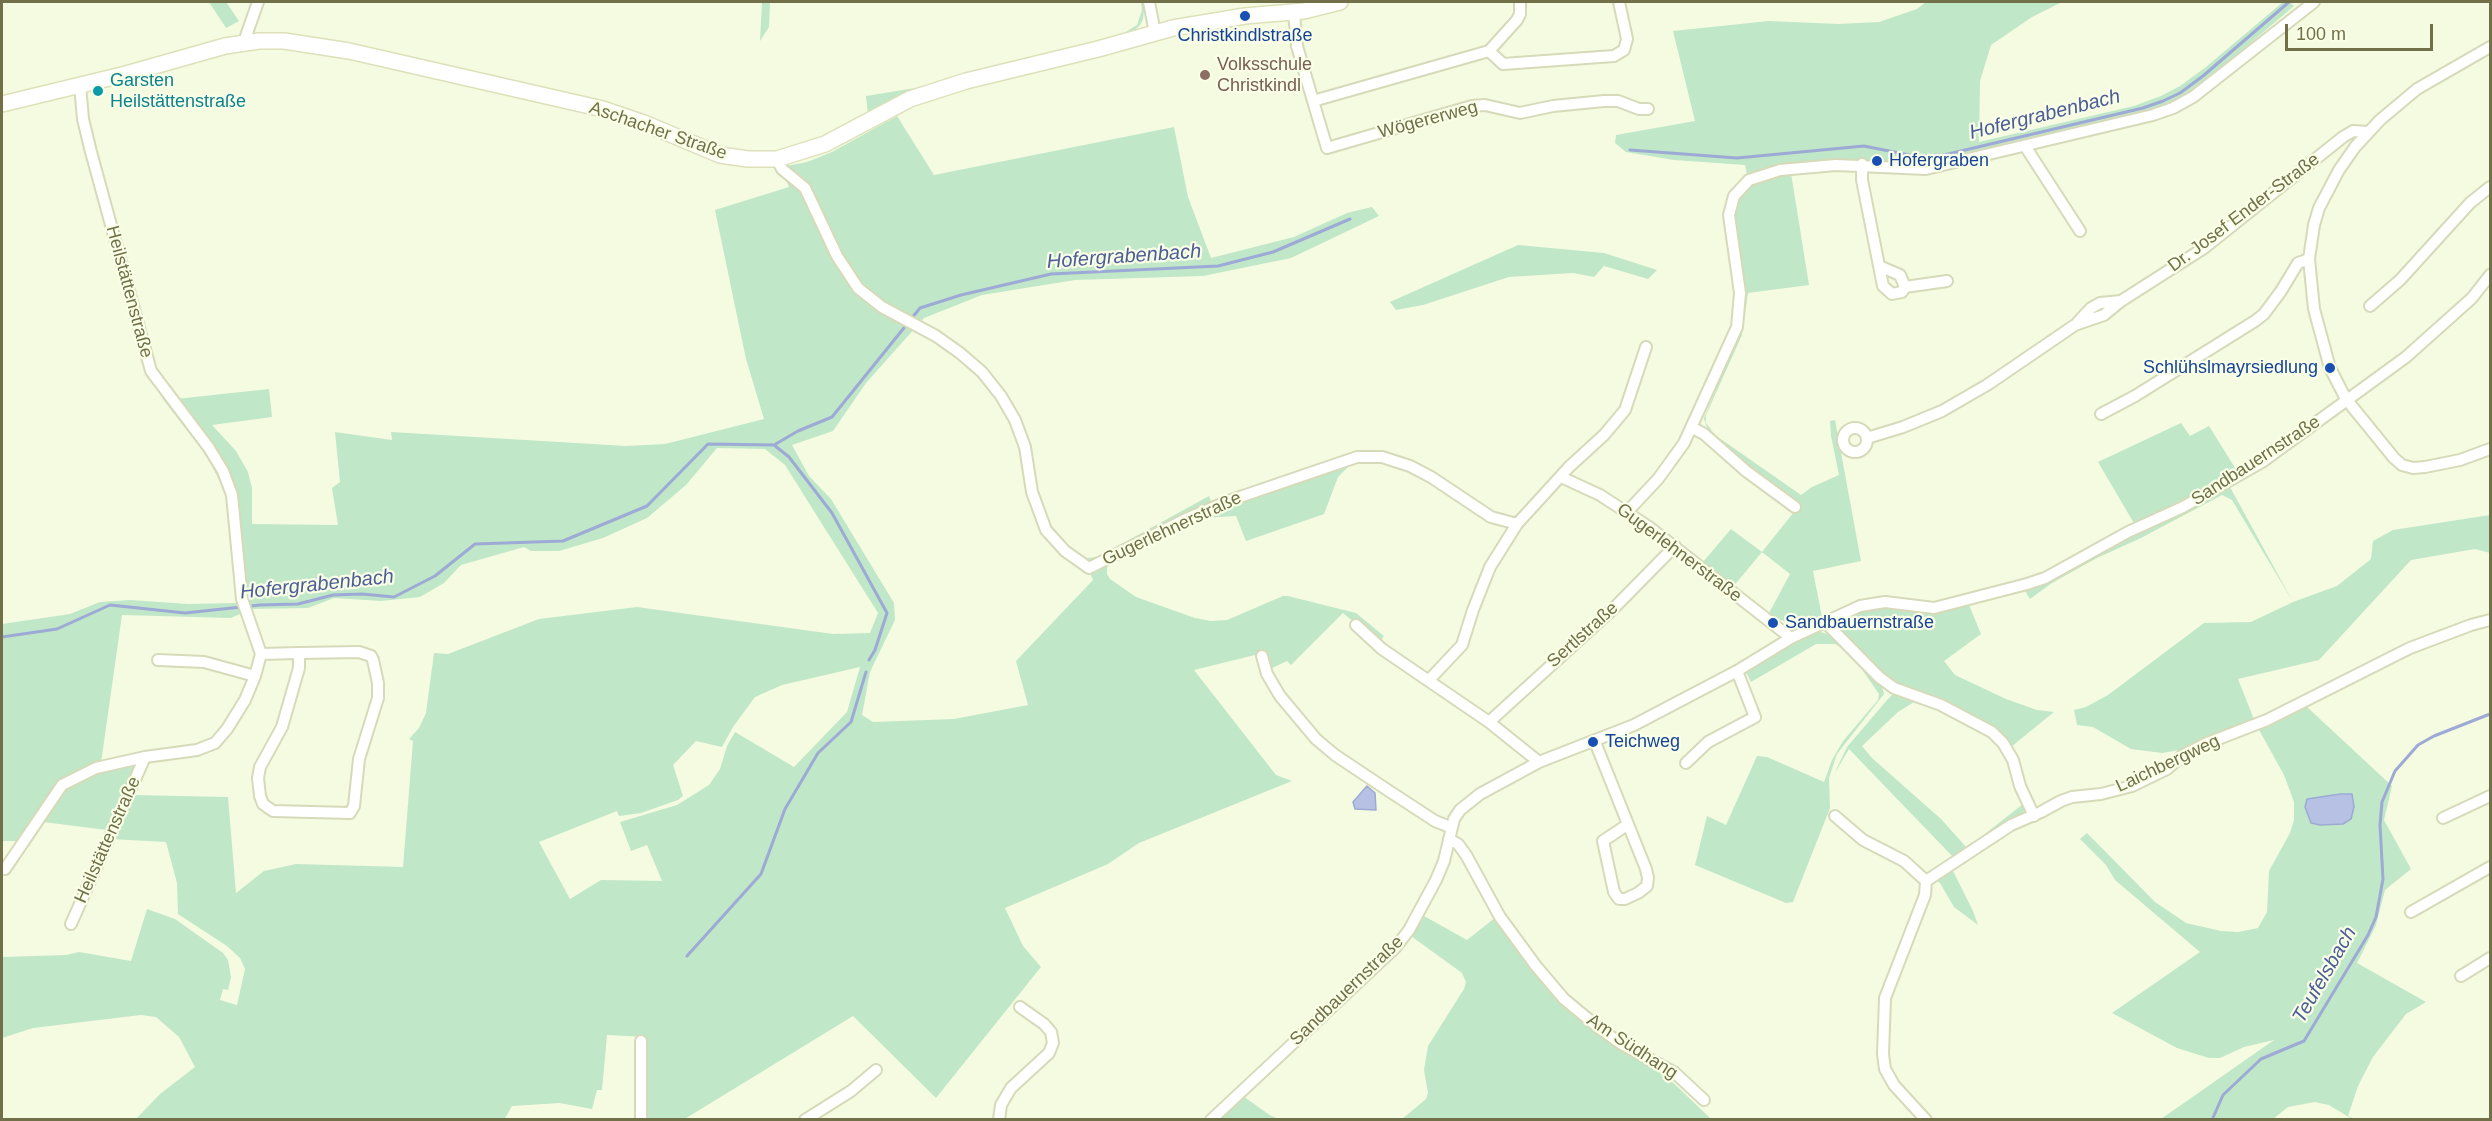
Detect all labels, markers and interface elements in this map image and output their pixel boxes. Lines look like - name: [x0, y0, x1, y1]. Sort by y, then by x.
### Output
- marker: Christkindlstraße: [1238, 9, 1252, 23]
- scale bar: [2288, 12, 2436, 50]
- text: 100 m: [2296, 24, 2346, 44]
- place label: Christkindlstraße: [1177, 25, 1313, 47]
- place label: Volksschule Christkindl: [1217, 54, 1312, 97]
- marker: Volksschule Christkindl: [1198, 68, 1212, 82]
- place label: Garsten Heilstättenstraße: [110, 70, 246, 112]
- marker: Garsten Heilstättenstraße: [91, 84, 105, 98]
- water label: Hofergrabenbach: [1967, 85, 2123, 145]
- street label: Wögererweg: [1376, 96, 1480, 144]
- street label: Aschacher Straße: [586, 97, 730, 165]
- street label: Dr. Josef Ender-Straße: [2164, 149, 2324, 277]
- place label: Hofergraben: [1889, 150, 1989, 172]
- marker: Hofergraben: [1870, 154, 1884, 168]
- street label: Heilstättenstraße: [101, 223, 157, 361]
- water label: Hofergrabenbach: [1046, 240, 1202, 274]
- place label: Schlühslmayrsiedlung: [2143, 357, 2318, 379]
- marker: Schlühslmayrsiedlung: [2323, 361, 2337, 375]
- street label: Sandbauernstraße: [2188, 411, 2324, 511]
- street label: Gugerlehnerstraße: [1099, 487, 1245, 571]
- street label: Gugerlehnerstraße: [1612, 499, 1746, 607]
- water label: Hofergrabenbach: [239, 565, 395, 605]
- street label: Sertlstraße: [1543, 598, 1623, 672]
- place label: Sandbauernstraße: [1785, 612, 1934, 634]
- marker: Sandbauernstraße: [1766, 616, 1780, 630]
- place label: Teichweg: [1605, 731, 1680, 753]
- street label: Laichbergweg: [2113, 731, 2223, 797]
- marker: Teichweg: [1586, 735, 1600, 749]
- street label: Heilstättenstraße: [70, 773, 146, 907]
- water label: Teufelsbach: [2288, 923, 2362, 1027]
- street label: Sandbauernstraße: [1286, 931, 1408, 1051]
- street label: Am Südhang: [1582, 1010, 1682, 1084]

